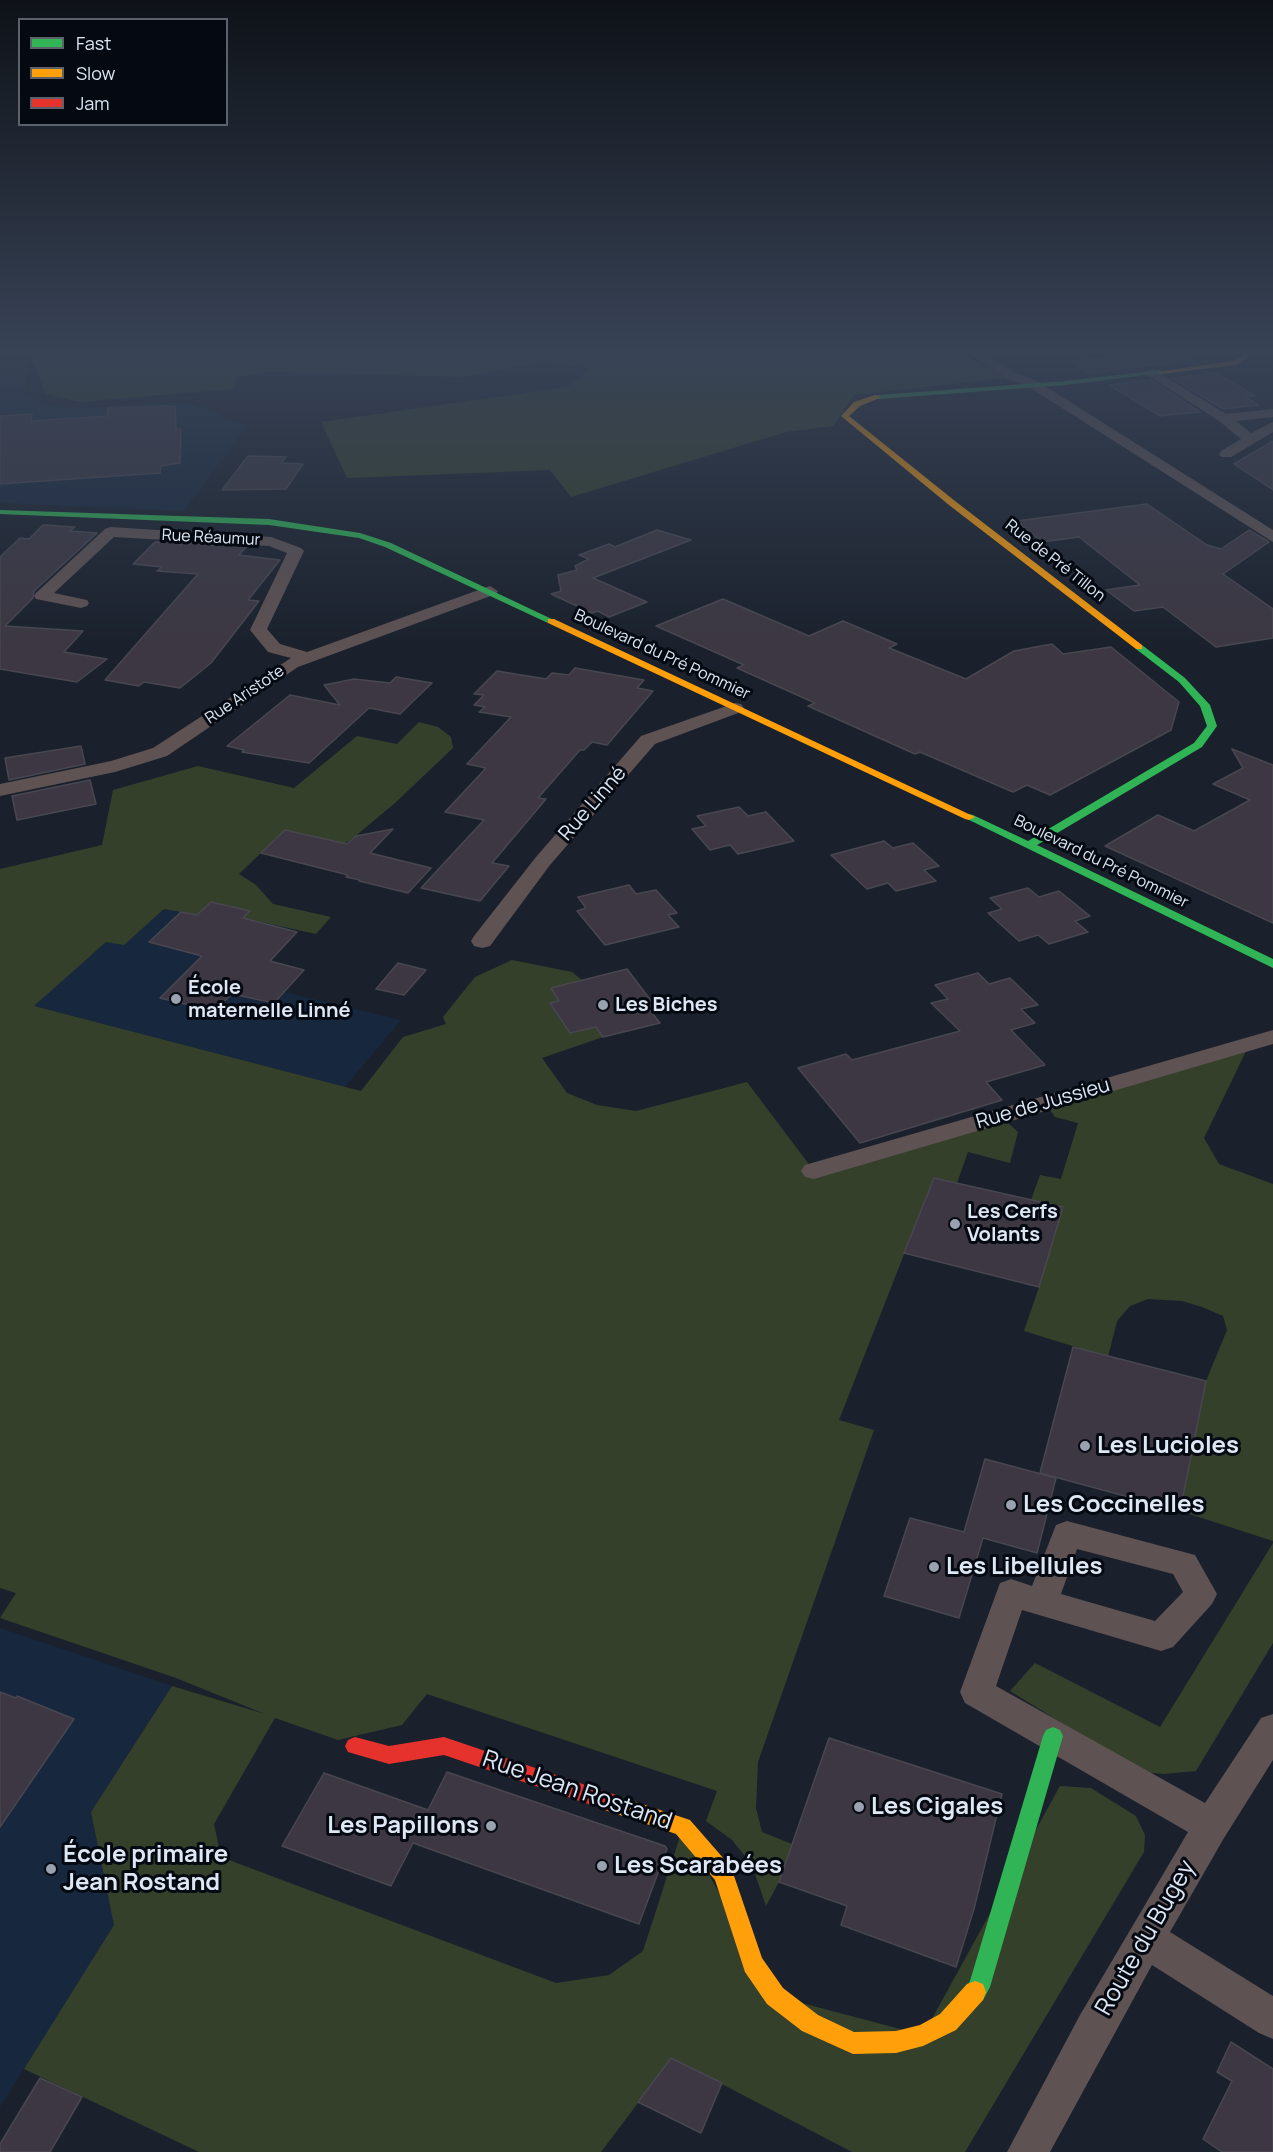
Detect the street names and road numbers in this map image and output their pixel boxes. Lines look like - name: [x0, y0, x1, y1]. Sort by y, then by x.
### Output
- street label: Rue de Pré Tillon: [1001, 516, 1109, 606]
- street label: Rue Réaumur: [161, 526, 261, 550]
- street label: Boulevard du Pré Pommier: [571, 606, 753, 704]
- street label: Rue Aristote: [202, 662, 288, 728]
- street label: Rue Linné: [554, 762, 632, 846]
- street label: Boulevard du Pré Pommier: [1011, 811, 1191, 913]
- street label: Rue de Jussieu: [973, 1073, 1113, 1135]
- street label: Rue Jean Rostand: [478, 1745, 676, 1837]
- street label: Route du Bugey: [1090, 1855, 1202, 2021]

